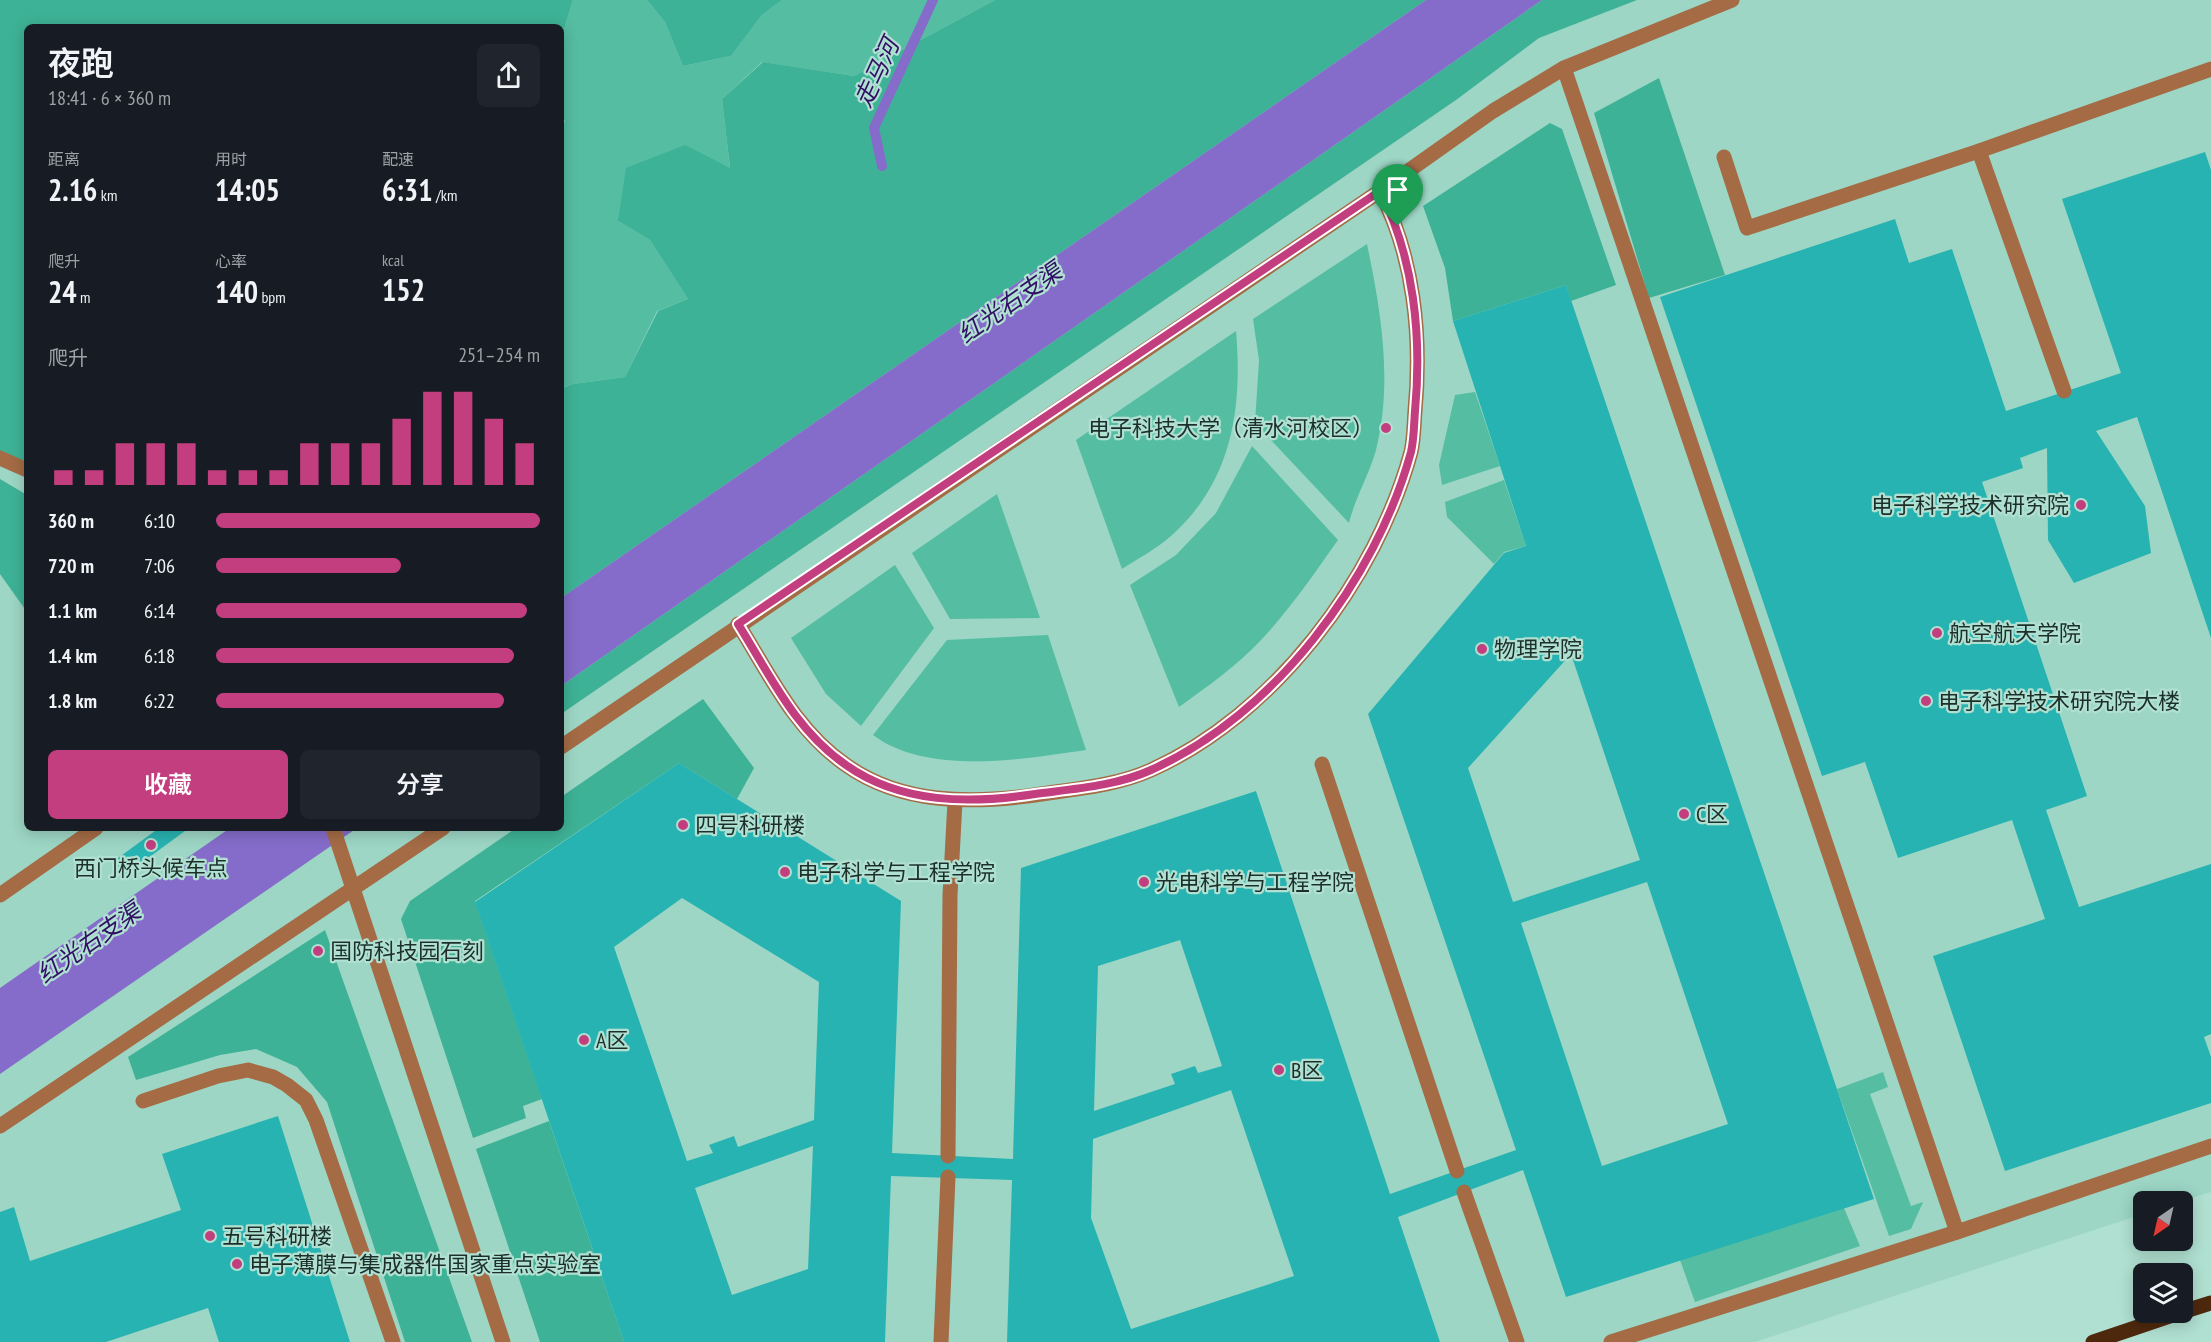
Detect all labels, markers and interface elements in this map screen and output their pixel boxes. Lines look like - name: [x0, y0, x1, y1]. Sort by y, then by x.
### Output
- water label: 走马河: [847, 30, 907, 112]
- text: 夜跑: [48, 41, 114, 84]
- button: share: [477, 44, 540, 107]
- text: 18:41 · 6 × 360 m: [48, 85, 171, 111]
- text: 距离: [48, 149, 80, 169]
- text: 用时: [215, 149, 247, 169]
- text: 配速: [382, 149, 414, 169]
- pin: [1372, 164, 1423, 226]
- text: 2.16: [48, 170, 97, 209]
- text: 14:05: [215, 170, 280, 209]
- text: 6:31: [382, 170, 433, 209]
- icon: arrive: [1381, 173, 1414, 206]
- text: km: [97, 185, 117, 205]
- text: /km: [433, 185, 457, 205]
- text: kcal: [382, 250, 404, 270]
- text: 爬升: [48, 251, 80, 271]
- text: 心率: [215, 251, 247, 271]
- water label: 红光右支渠: [952, 254, 1070, 350]
- text: 152: [382, 270, 425, 309]
- text: 24: [48, 272, 77, 311]
- text: 140: [215, 272, 258, 311]
- text: m: [77, 287, 91, 307]
- text: bpm: [258, 287, 286, 307]
- text: 251–254 m: [458, 342, 540, 368]
- text: 爬升: [48, 345, 88, 371]
- place label: 电子科技大学（清水河校区）: [1088, 414, 1374, 442]
- marker: 电子科技大学（清水河校区）: [1379, 421, 1393, 435]
- place label: 电子科学技术研究院: [1871, 491, 2069, 519]
- marker: 电子科学技术研究院: [2074, 498, 2088, 512]
- text: 360 m: [48, 508, 94, 534]
- text: 6:10: [144, 508, 175, 534]
- text: 720 m: [48, 553, 94, 579]
- text: 7:06: [144, 553, 175, 579]
- text: 1.1 km: [48, 598, 97, 624]
- text: 6:14: [144, 598, 175, 624]
- place label: 航空航天学院: [1949, 619, 2081, 647]
- marker: 航空航天学院: [1930, 626, 1944, 640]
- place label: 物理学院: [1494, 635, 1582, 663]
- marker: 物理学院: [1475, 642, 1489, 656]
- text: 1.4 km: [48, 643, 97, 669]
- text: 6:18: [144, 643, 175, 669]
- place label: 电子科学技术研究院大楼: [1938, 687, 2180, 715]
- text: 1.8 km: [48, 688, 97, 714]
- text: 6:22: [144, 688, 175, 714]
- marker: 电子科学技术研究院大楼: [1919, 694, 1933, 708]
- button: 收藏: [48, 750, 288, 819]
- button: 分享: [300, 750, 540, 819]
- place label: C区: [1696, 800, 1728, 828]
- marker: C区: [1677, 807, 1691, 821]
- place label: 四号科研楼: [695, 811, 805, 839]
- marker: 四号科研楼: [676, 818, 690, 832]
- marker: 西门桥头候车点: [144, 838, 158, 852]
- place label: 西门桥头候车点: [74, 854, 228, 882]
- place label: 电子科学与工程学院: [797, 858, 995, 886]
- marker: 电子科学与工程学院: [778, 865, 792, 879]
- place label: 光电科学与工程学院: [1156, 868, 1354, 896]
- marker: 光电科学与工程学院: [1137, 875, 1151, 889]
- water label: 红光右支渠: [31, 894, 149, 990]
- place label: 国防科技园石刻: [330, 937, 484, 965]
- marker: 国防科技园石刻: [311, 944, 325, 958]
- place label: A区: [596, 1026, 628, 1054]
- marker: A区: [577, 1033, 591, 1047]
- place label: B区: [1291, 1056, 1323, 1084]
- marker: B区: [1272, 1063, 1286, 1077]
- north arrow: [2133, 1191, 2193, 1251]
- map controls: [2133, 1191, 2193, 1323]
- place label: 五号科研楼: [222, 1222, 332, 1250]
- marker: 五号科研楼: [203, 1229, 217, 1243]
- place label: 电子薄膜与集成器件国家重点实验室: [249, 1250, 601, 1278]
- marker: 电子薄膜与集成器件国家重点实验室: [230, 1257, 244, 1271]
- button: layers: [2133, 1263, 2193, 1323]

